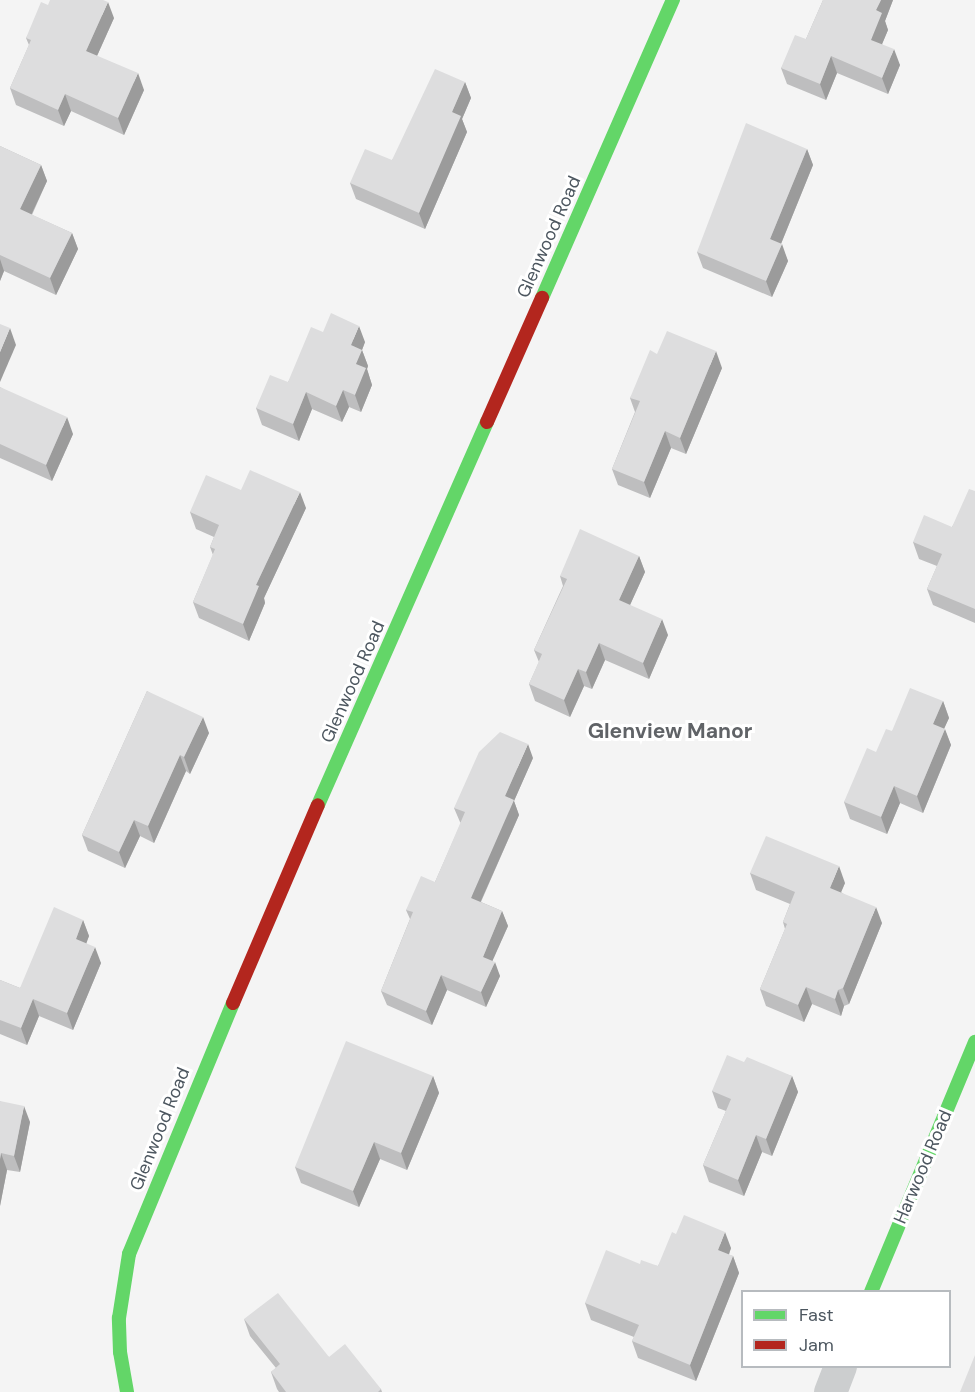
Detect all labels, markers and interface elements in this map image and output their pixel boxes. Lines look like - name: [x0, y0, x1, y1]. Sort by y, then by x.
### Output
- street label: Glenwood Road: [513, 173, 585, 301]
- street label: Glenwood Road: [317, 618, 389, 746]
- district label: Glenview Manor: [588, 718, 752, 744]
- street label: Glenwood Road: [125, 1064, 195, 1194]
- street label: Harwood Road: [889, 1107, 957, 1227]
- legend: [741, 1290, 951, 1368]
- text: Fast: [799, 1303, 834, 1327]
- text: Jam: [799, 1333, 834, 1357]

